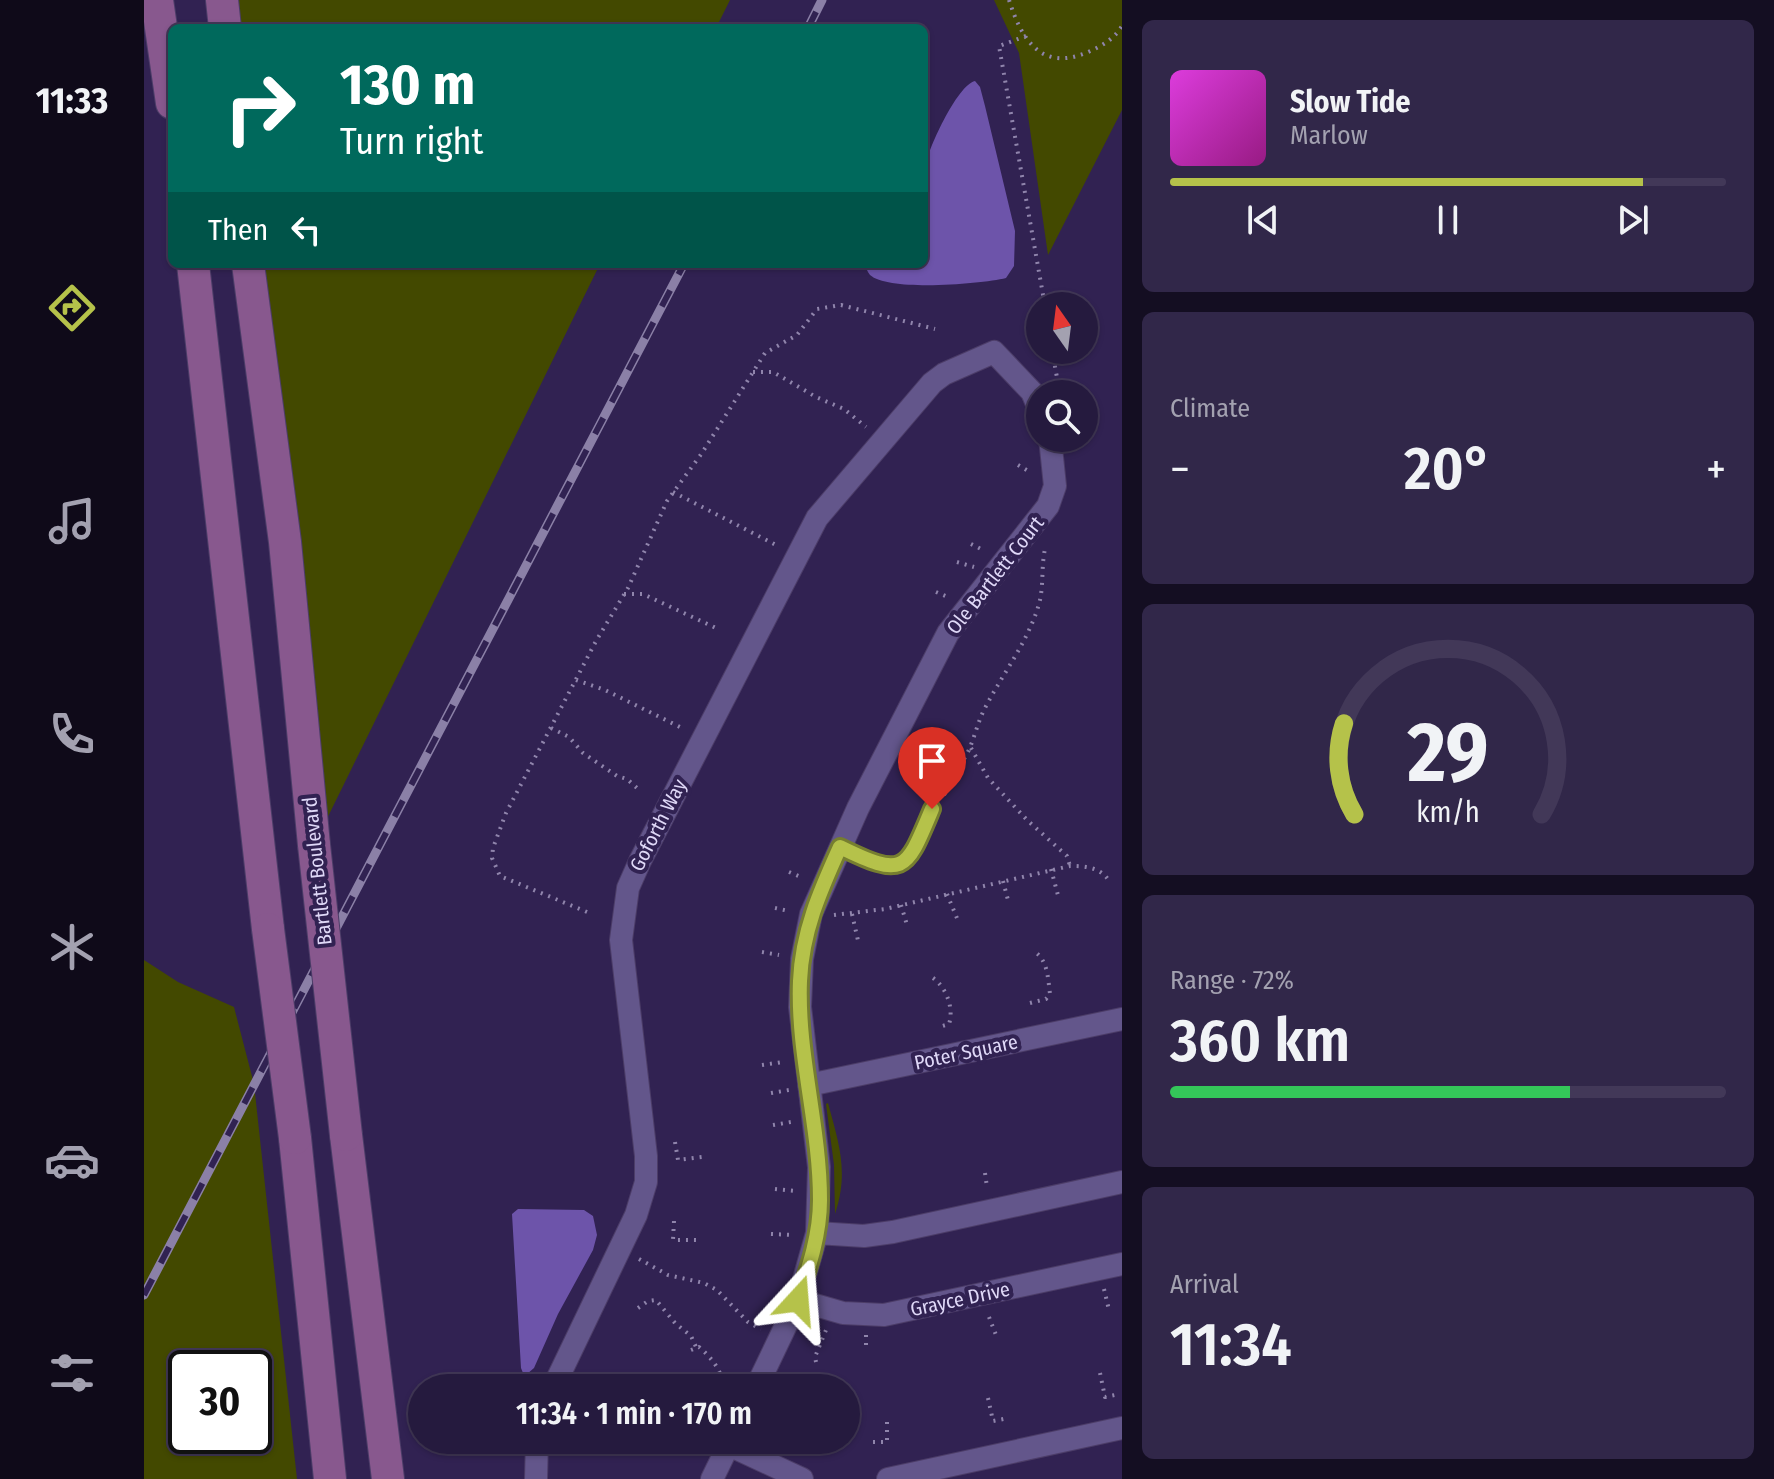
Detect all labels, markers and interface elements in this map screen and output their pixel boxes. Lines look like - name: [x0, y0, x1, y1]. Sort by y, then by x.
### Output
- text: 130 m: [340, 52, 475, 119]
- icon: right: [208, 56, 312, 160]
- text: 11:33: [36, 79, 108, 123]
- text: Slow Tide: [1290, 84, 1411, 120]
- text: Turn right: [340, 120, 483, 164]
- text: Marlow: [1290, 120, 1368, 151]
- icon: previous: [1241, 198, 1285, 242]
- icon: pause: [1426, 198, 1470, 242]
- icon: next: [1611, 198, 1655, 242]
- icon: left: [284, 208, 328, 252]
- text: Then: [208, 212, 268, 248]
- icon: directions: [44, 280, 100, 336]
- north arrow: [1026, 292, 1098, 364]
- map controls: [1026, 292, 1098, 452]
- button: search: [1026, 380, 1098, 452]
- text: Climate: [1170, 393, 1250, 424]
- text: 20°: [1404, 433, 1492, 505]
- text: −: [1170, 443, 1190, 496]
- text: +: [1706, 443, 1726, 496]
- icon: music: [44, 493, 100, 549]
- street label: Ole Bartlett Court: [941, 511, 1049, 639]
- text: 29: [1406, 703, 1489, 803]
- icon: phone: [44, 706, 100, 762]
- pin: [898, 727, 966, 809]
- icon: arrive: [910, 739, 954, 783]
- street label: Goforth Way: [625, 775, 691, 875]
- street label: Bartlett Boulevard: [297, 795, 337, 947]
- text: km/h: [1416, 796, 1480, 831]
- icon: climate: [44, 919, 100, 975]
- text: Range · 72%: [1170, 965, 1294, 996]
- text: 360 km: [1170, 1005, 1350, 1077]
- street label: Poter Square: [912, 1029, 1020, 1075]
- icon: car: [44, 1132, 100, 1188]
- position arrow: [756, 1258, 840, 1342]
- text: Arrival: [1170, 1269, 1239, 1300]
- street label: Grayce Drive: [908, 1277, 1012, 1321]
- text: 11:34: [1170, 1309, 1292, 1381]
- icon: filters: [44, 1345, 100, 1401]
- speed limit sign: 30: [168, 1350, 272, 1454]
- text: 11:34 · 1 min · 170 m: [516, 1396, 752, 1432]

